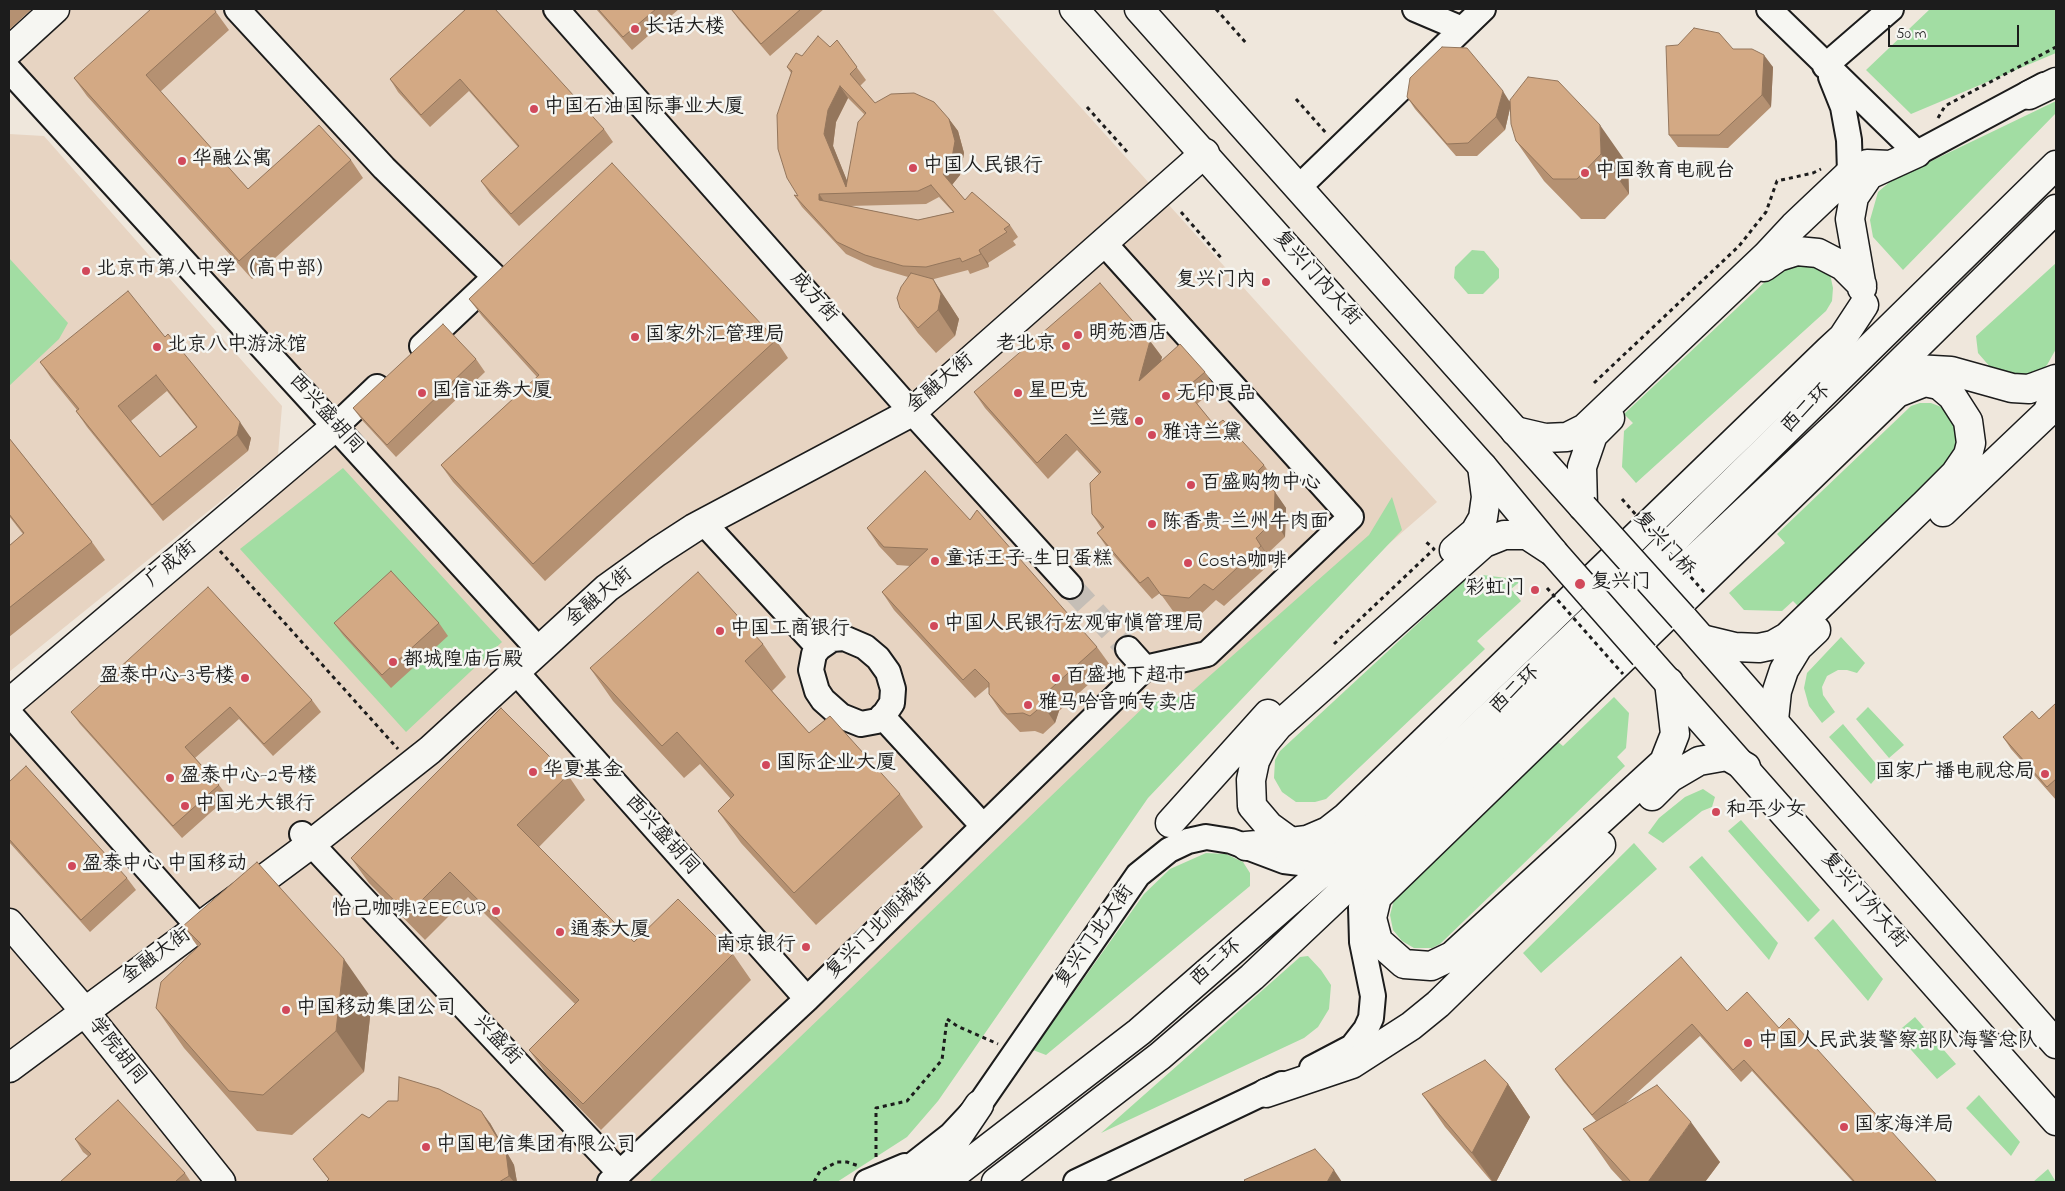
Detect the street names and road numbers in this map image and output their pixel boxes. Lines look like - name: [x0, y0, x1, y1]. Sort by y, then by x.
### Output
- street label: 复兴门内大街: [1267, 226, 1365, 332]
- street label: 成方街: [784, 268, 842, 328]
- street label: 金融大街: [903, 349, 979, 419]
- street label: 西兴盛胡同: [283, 370, 367, 460]
- street label: 西二环: [1777, 380, 1837, 440]
- street label: 复兴门桥: [1627, 507, 1699, 583]
- street label: 广成街: [141, 537, 203, 593]
- street label: 金融大街: [562, 563, 638, 633]
- street label: 西二环: [1486, 662, 1546, 720]
- street label: 西兴盛胡同: [619, 791, 703, 881]
- street label: 复兴门外大街: [1815, 848, 1911, 954]
- street label: 复兴门北顺城街: [822, 869, 938, 985]
- street label: 复兴门北大街: [1052, 881, 1140, 993]
- street label: 金融大街: [118, 924, 196, 990]
- street label: 西二环: [1186, 935, 1248, 993]
- street label: 兴盛街: [467, 1011, 525, 1071]
- street label: 学院胡同: [82, 1013, 150, 1091]

